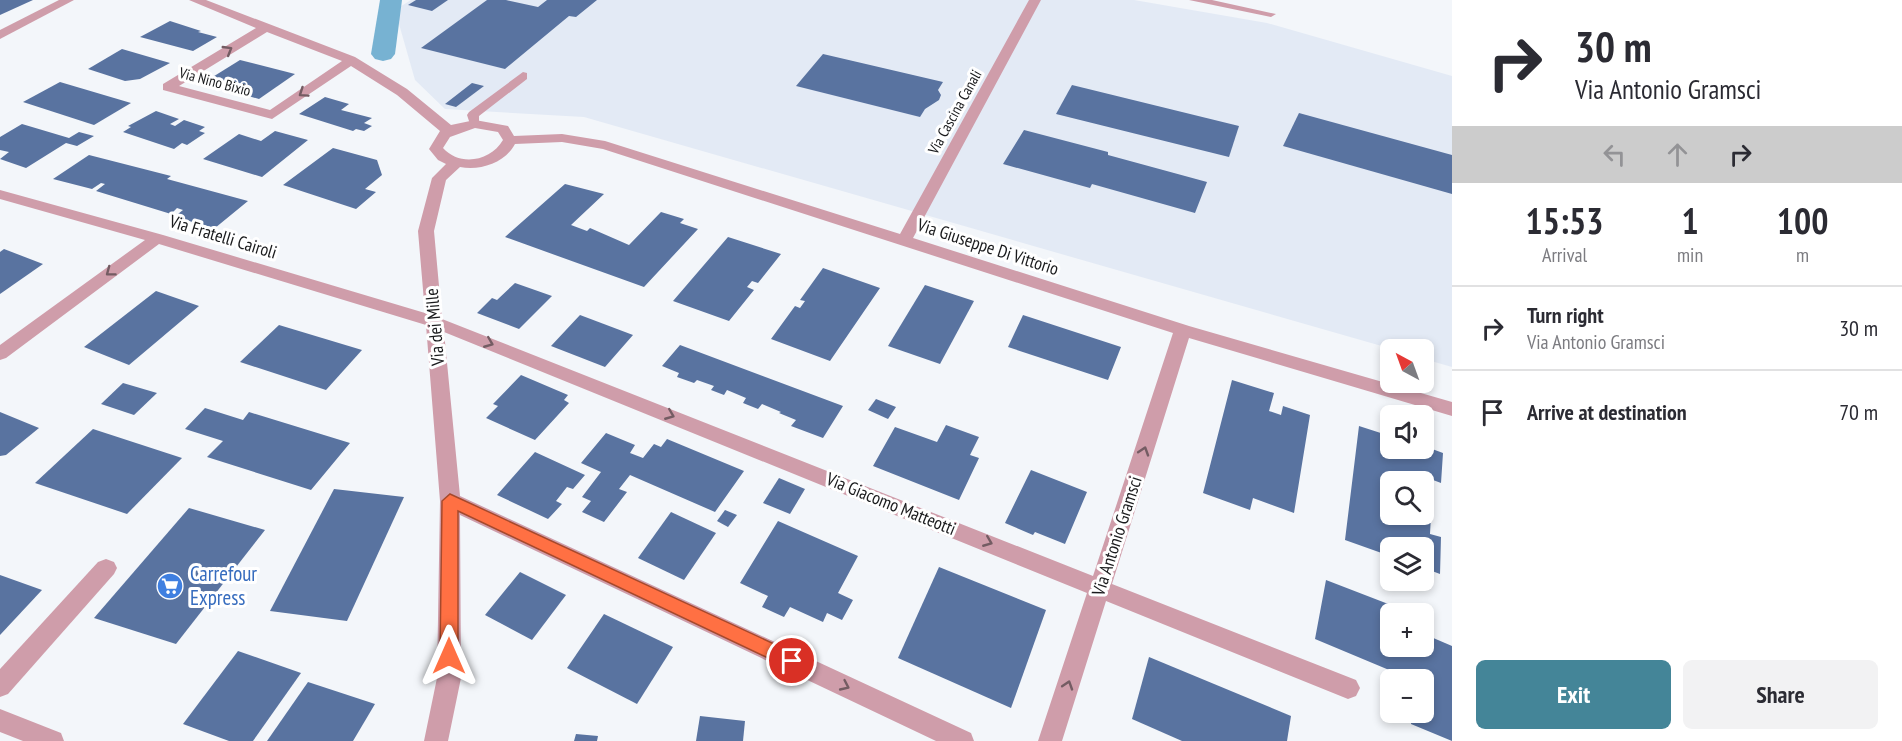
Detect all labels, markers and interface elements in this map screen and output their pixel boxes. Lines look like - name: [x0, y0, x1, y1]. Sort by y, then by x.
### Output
- text: 30 m: [1575, 19, 1652, 74]
- icon: right: [1476, 24, 1554, 102]
- one-way arrow: [222, 46, 232, 58]
- street label: Via Nino Bixio: [176, 63, 253, 100]
- street label: Via Cascina Canali: [923, 66, 986, 158]
- text: Via Antonio Gramsci: [1575, 72, 1761, 106]
- one-way arrow: [299, 86, 310, 97]
- icon: left: [1598, 138, 1631, 171]
- icon: ahead: [1661, 138, 1694, 171]
- icon: right: [1724, 138, 1757, 171]
- text: 15:53: [1526, 197, 1603, 244]
- text: 1: [1681, 197, 1699, 244]
- text: 100: [1777, 197, 1828, 244]
- street label: Via Fratelli Cairoli: [166, 209, 280, 264]
- street label: Via Giuseppe Di Vittorio: [914, 213, 1062, 280]
- text: Arrival: [1542, 242, 1587, 268]
- text: min: [1677, 242, 1703, 268]
- text: m: [1796, 242, 1809, 268]
- one-way arrow: [105, 265, 116, 276]
- street label: Via dei Mille: [420, 287, 449, 368]
- text: Turn right: [1527, 301, 1604, 329]
- icon: right: [1476, 312, 1509, 345]
- text: 30 m: [1839, 314, 1878, 342]
- text: Via Antonio Gramsci: [1527, 329, 1665, 355]
- one-way arrow: [482, 336, 493, 348]
- north arrow: [1380, 339, 1434, 393]
- map controls: [1380, 339, 1434, 723]
- icon: arrive: [1476, 396, 1509, 429]
- text: Arrive at destination: [1527, 398, 1687, 426]
- text: 70 m: [1839, 398, 1878, 426]
- button: sound: [1380, 405, 1434, 459]
- one-way arrow: [664, 408, 675, 421]
- one-way arrow: [1137, 446, 1150, 457]
- street label: Via Giacomo Matteotti: [822, 467, 959, 540]
- button: search: [1380, 471, 1434, 525]
- street label: Via Antonio Gramsci: [1086, 473, 1147, 599]
- one-way arrow: [981, 535, 992, 547]
- button: layers: [1380, 537, 1434, 591]
- place label: Carrefour Express: [190, 560, 257, 611]
- supermarket icon: Carrefour Express: [155, 571, 185, 601]
- button: +: [1380, 603, 1434, 657]
- position arrow: [417, 624, 481, 688]
- pin: [766, 635, 817, 686]
- icon: arrive: [775, 644, 808, 677]
- button: Exit: [1476, 660, 1671, 729]
- button: Share: [1683, 660, 1878, 729]
- button: −: [1380, 669, 1434, 723]
- one-way arrow: [839, 679, 850, 691]
- one-way arrow: [1061, 681, 1073, 691]

